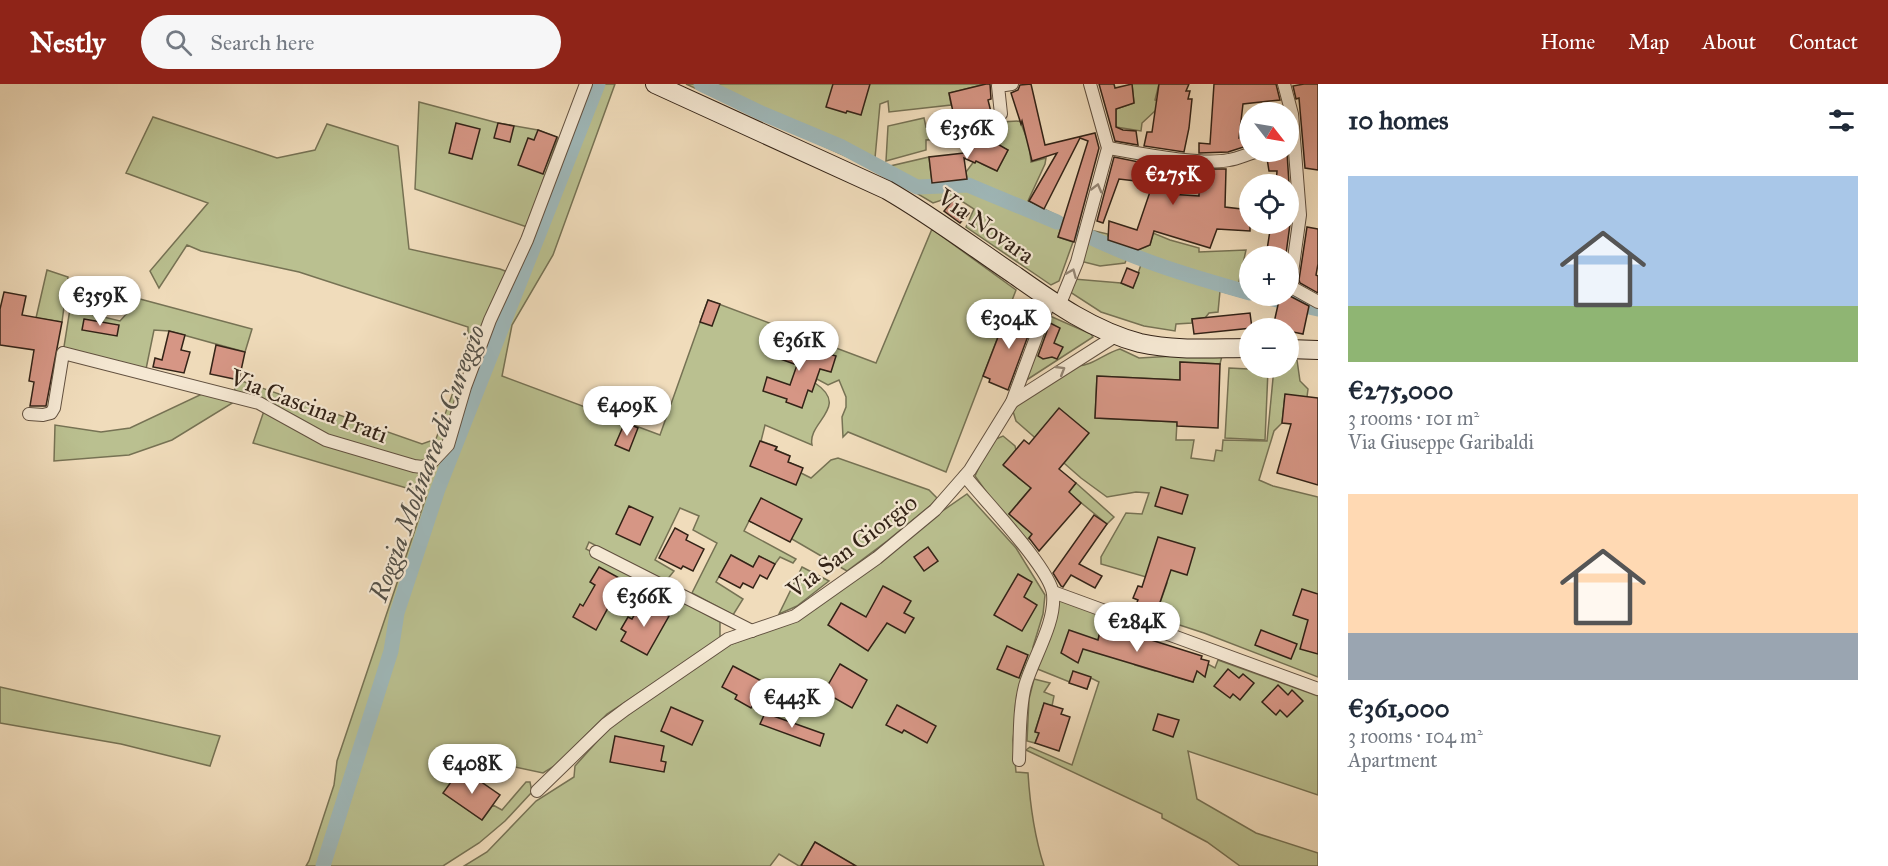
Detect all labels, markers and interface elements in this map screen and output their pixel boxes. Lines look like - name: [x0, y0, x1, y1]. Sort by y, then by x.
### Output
- search box: [141, 15, 561, 69]
- text: Nestly: [30, 25, 105, 60]
- icon: search: [162, 26, 195, 59]
- text: Search here: [210, 29, 314, 56]
- text: Home: [1540, 29, 1595, 55]
- text: Map: [1628, 29, 1669, 55]
- text: About: [1702, 29, 1756, 55]
- text: Contact: [1789, 29, 1858, 55]
- north arrow: [1239, 102, 1299, 162]
- map controls: [1239, 102, 1299, 378]
- text: 10 homes: [1348, 104, 1449, 136]
- icon: filters: [1825, 104, 1858, 137]
- pin: €356K: [925, 109, 1009, 160]
- text: €356K: [940, 116, 994, 140]
- pin: €275K: [1131, 155, 1215, 206]
- text: €275K: [1145, 162, 1201, 186]
- button: locate: [1239, 174, 1299, 234]
- street label: Via Novara: [931, 181, 1041, 271]
- one-way arrow: [1089, 183, 1102, 193]
- icon: home: [1549, 215, 1657, 323]
- button: +: [1239, 246, 1299, 306]
- one-way arrow: [1065, 268, 1077, 279]
- pin: €359K: [58, 276, 142, 327]
- text: €359K: [73, 283, 127, 307]
- pin: €304K: [967, 299, 1051, 350]
- text: €304K: [980, 306, 1038, 330]
- button: −: [1239, 318, 1299, 378]
- water label: Roggia Molinara di Cureggio: [362, 320, 492, 606]
- pin: €361K: [757, 321, 841, 372]
- text: €361K: [773, 328, 825, 352]
- street label: Via Cascina Prati: [225, 362, 393, 450]
- one-way arrow: [1055, 366, 1065, 378]
- text: €275,000: [1348, 374, 1453, 406]
- pin: €409K: [585, 386, 669, 437]
- text: €409K: [597, 393, 657, 417]
- text: 3 rooms · 101 m²: [1348, 406, 1479, 430]
- text: Via Giuseppe Garibaldi: [1348, 430, 1534, 454]
- street label: Via San Giorgio: [780, 487, 923, 605]
- icon: home: [1549, 533, 1657, 641]
- pin: €366K: [602, 577, 686, 628]
- text: €366K: [617, 584, 671, 608]
- pin: €284K: [1095, 602, 1179, 653]
- text: €284K: [1108, 609, 1166, 633]
- pin: €443K: [750, 678, 834, 729]
- text: €443K: [764, 685, 820, 709]
- text: €361,000: [1348, 692, 1450, 724]
- text: 3 rooms · 104 m²: [1348, 724, 1483, 748]
- pin: €408K: [430, 744, 514, 795]
- text: Apartment: [1348, 748, 1437, 772]
- text: €408K: [442, 751, 502, 775]

